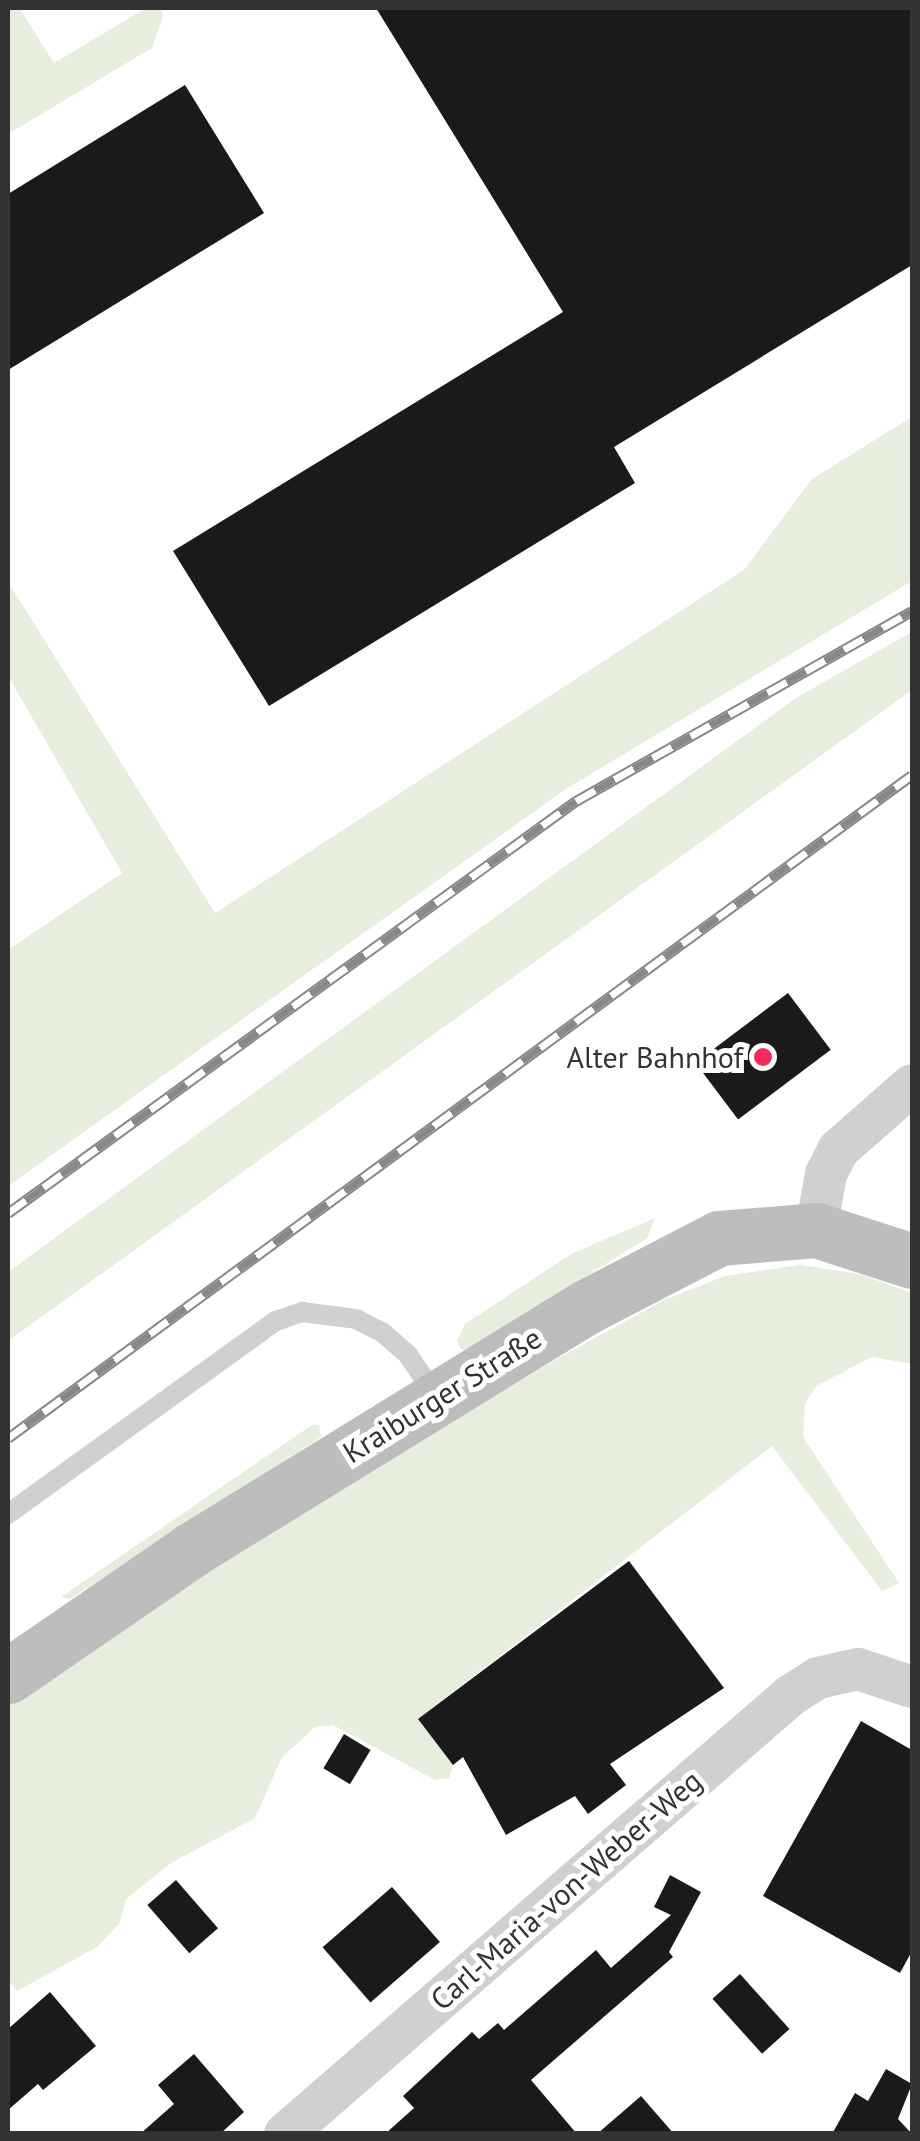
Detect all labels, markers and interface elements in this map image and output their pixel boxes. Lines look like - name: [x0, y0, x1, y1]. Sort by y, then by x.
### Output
- place label: Alter Bahnhof: [566, 1039, 743, 1075]
- marker: Alter Bahnhof: [752, 1046, 774, 1068]
- street label: Kraiburger Straße: [336, 1320, 548, 1470]
- street label: Carl-Maria-von-Weber-Weg: [423, 1763, 709, 2017]

